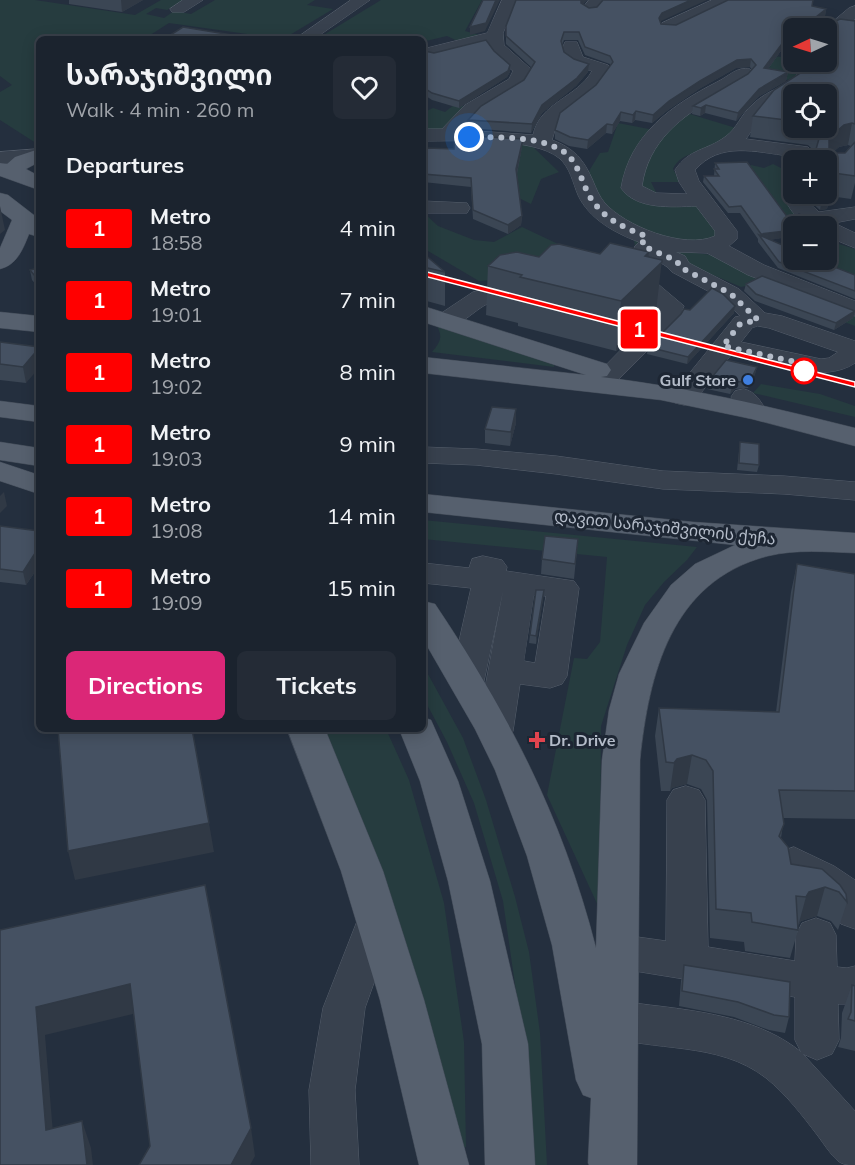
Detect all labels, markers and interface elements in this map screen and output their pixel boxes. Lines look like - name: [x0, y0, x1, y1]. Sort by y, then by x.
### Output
- north arrow: [783, 18, 837, 72]
- map controls: [783, 18, 837, 270]
- button: heart: [333, 56, 396, 119]
- text: სარაჯიშვილი: [66, 57, 272, 92]
- button: locate: [783, 84, 837, 138]
- text: Walk · 4 min · 260 m: [66, 97, 254, 122]
- your location: [454, 122, 484, 152]
- button: +: [783, 150, 837, 204]
- text: Departures: [66, 151, 184, 179]
- text: Metro: [150, 202, 211, 230]
- text: 4 min: [340, 214, 396, 242]
- text: 1: [93, 215, 105, 241]
- button: −: [783, 216, 837, 270]
- text: 18:58: [150, 230, 203, 255]
- text: Metro: [150, 274, 211, 302]
- text: 7 min: [340, 286, 396, 314]
- text: 1: [93, 287, 105, 313]
- text: 19:01: [150, 302, 203, 327]
- line badge: 1: [620, 310, 658, 348]
- text: 1: [633, 316, 645, 342]
- text: Metro: [150, 346, 211, 374]
- text: 8 min: [340, 358, 396, 386]
- unlabelled marker: [791, 358, 817, 384]
- text: 1: [93, 359, 105, 385]
- place label: Gulf Store: [660, 370, 736, 390]
- marker: Gulf Store: [741, 373, 755, 387]
- text: 19:02: [150, 374, 203, 399]
- text: Metro: [150, 418, 211, 446]
- text: 9 min: [340, 430, 396, 458]
- text: 1: [93, 431, 105, 457]
- text: 19:03: [150, 446, 203, 471]
- text: Metro: [150, 490, 211, 518]
- text: 14 min: [326, 502, 396, 530]
- text: 1: [93, 503, 105, 529]
- street label: დავით სარაჯიშვილის ქუჩა: [553, 505, 777, 550]
- text: 19:08: [150, 518, 203, 543]
- text: Metro: [150, 562, 211, 590]
- text: 15 min: [326, 574, 396, 602]
- text: 1: [93, 575, 105, 601]
- text: 19:09: [150, 590, 203, 615]
- button: Directions: [66, 651, 225, 720]
- button: Tickets: [237, 651, 396, 720]
- place label: Dr. Drive: [549, 730, 616, 750]
- marker: Dr. Drive: [530, 733, 544, 747]

